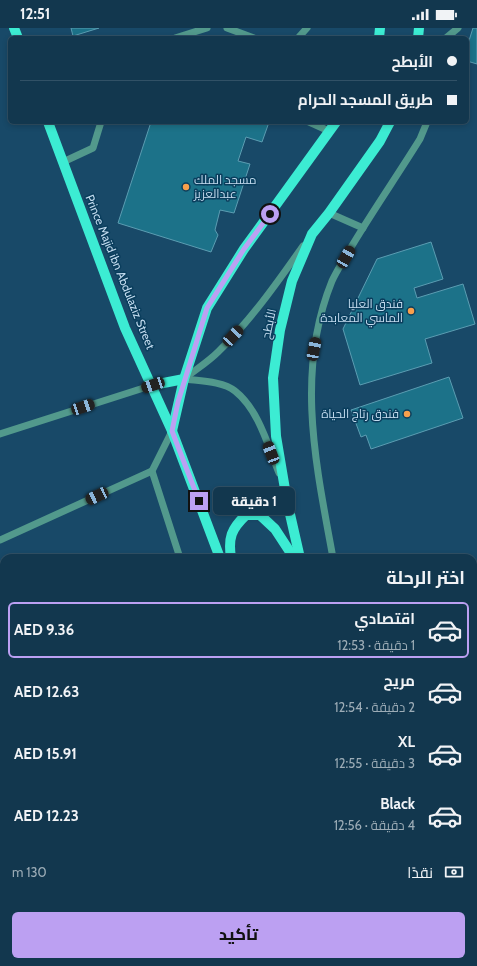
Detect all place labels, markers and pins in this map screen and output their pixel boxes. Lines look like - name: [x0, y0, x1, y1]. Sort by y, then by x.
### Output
- place label: مسجد الملك عبدالعزيز: [193, 172, 257, 201]
- marker: مسجد الملك عبدالعزيز: [181, 182, 191, 192]
- place label: فندق العليا الماسي المعابدة: [320, 296, 403, 328]
- marker: فندق العليا الماسي المعابدة: [406, 306, 416, 316]
- place label: فندق رتاج الحياة: [321, 406, 399, 422]
- marker: فندق رتاج الحياة: [402, 409, 412, 419]

